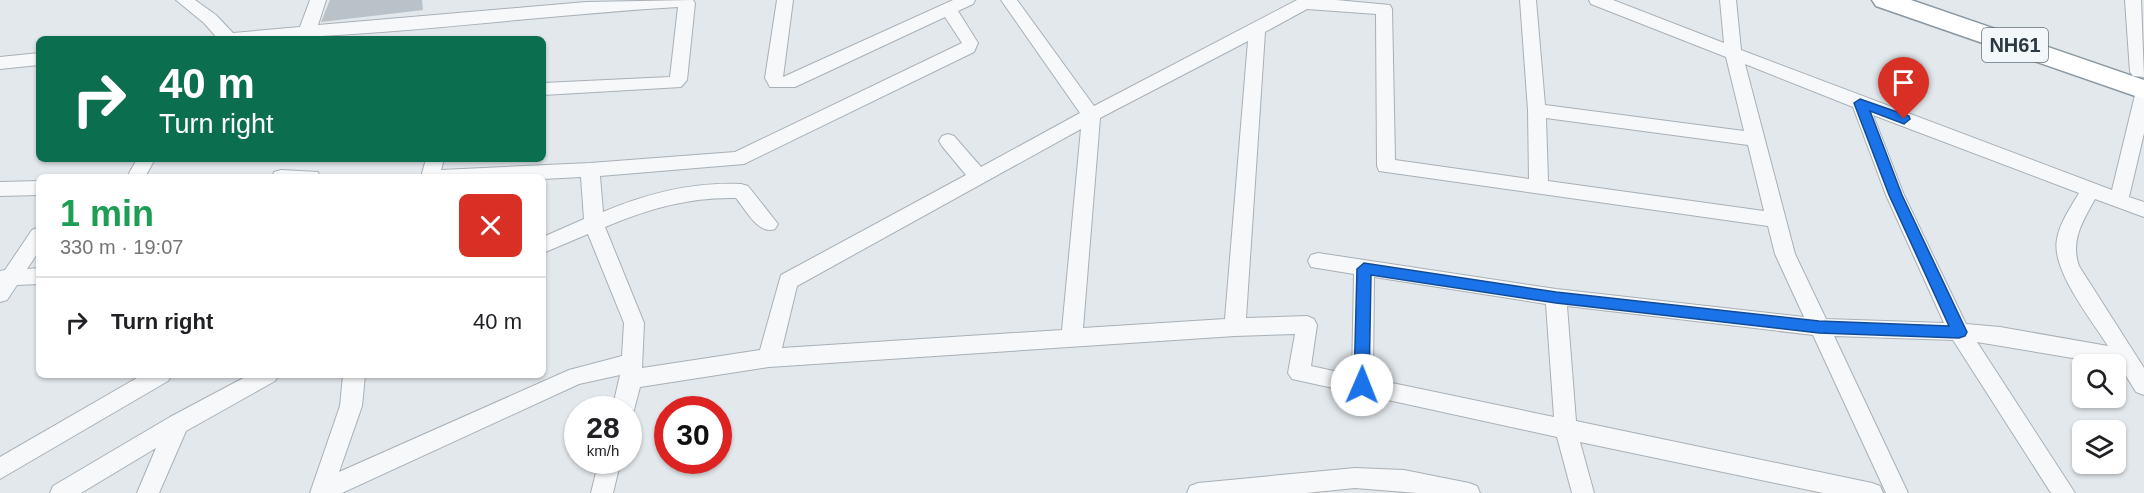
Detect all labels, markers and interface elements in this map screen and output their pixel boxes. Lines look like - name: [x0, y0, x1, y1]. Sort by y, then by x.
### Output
- road number: NH61: [1982, 28, 2048, 62]
- pin: [1878, 57, 1929, 119]
- icon: right: [60, 60, 138, 138]
- text: 40 m: [159, 60, 255, 107]
- icon: arrive: [1887, 66, 1920, 99]
- text: Turn right: [159, 109, 274, 139]
- text: 1 min: [60, 193, 154, 234]
- button: close: [459, 194, 522, 257]
- text: 330 m · 19:07: [60, 236, 183, 258]
- icon: right: [60, 306, 93, 339]
- text: Turn right: [111, 309, 213, 334]
- text: 40 m: [473, 309, 522, 334]
- position arrow: [1330, 353, 1394, 417]
- map controls: [2072, 354, 2126, 474]
- button: search: [2072, 354, 2126, 408]
- speed limit sign: 30: [654, 396, 732, 474]
- text: 28: [586, 411, 620, 444]
- button: layers: [2072, 420, 2126, 474]
- text: km/h: [587, 442, 619, 459]

